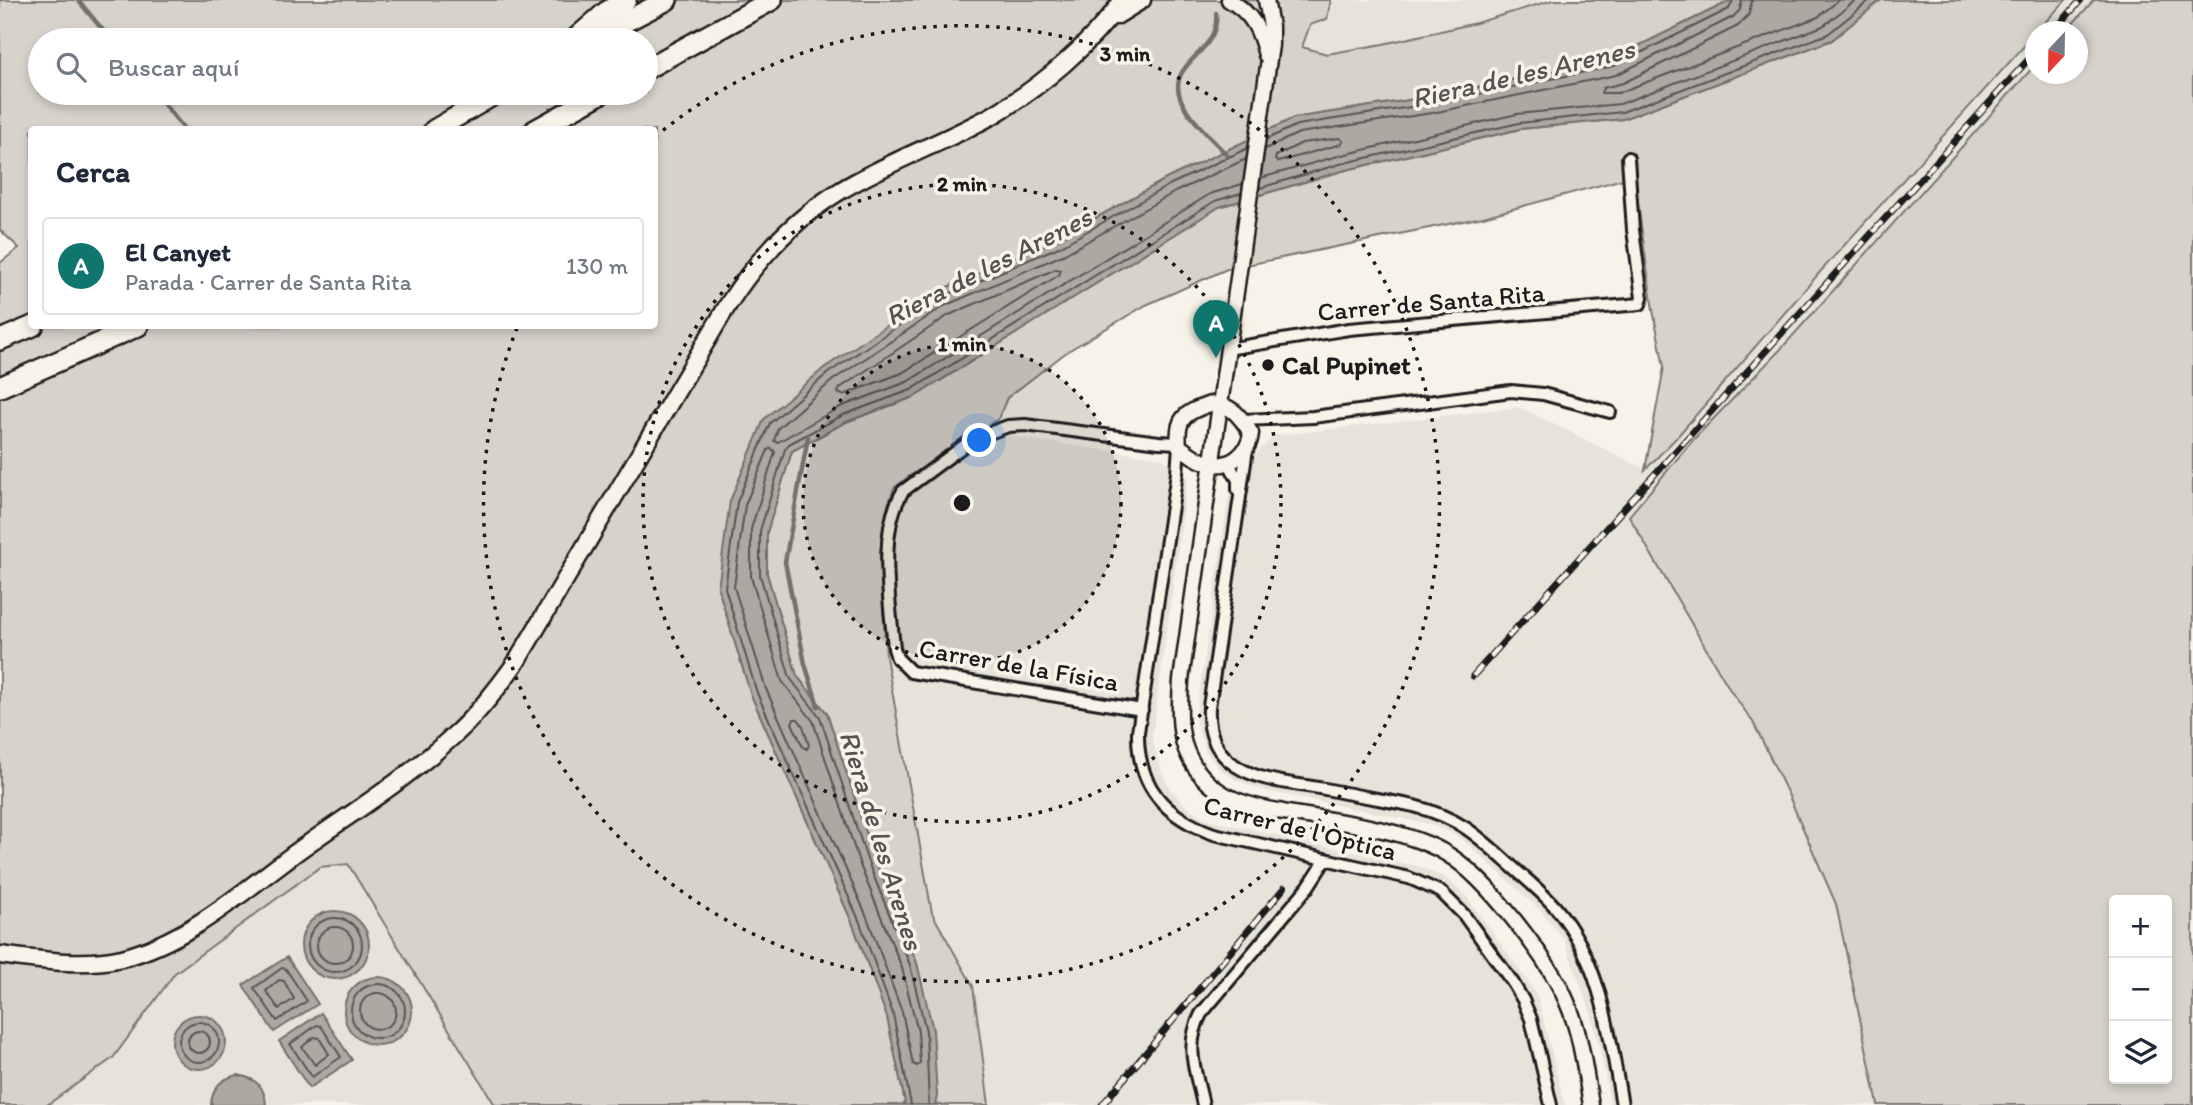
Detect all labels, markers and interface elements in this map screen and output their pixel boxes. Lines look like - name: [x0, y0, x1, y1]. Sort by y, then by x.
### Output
- north arrow: [2025, 21, 2088, 84]
- search box: [28, 28, 658, 105]
- water label: Riera de les Arenes: [1408, 30, 1639, 115]
- text: 3 min: [1100, 41, 1151, 66]
- icon: search: [52, 48, 90, 86]
- text: Buscar aquí: [108, 51, 239, 83]
- text: Cerca: [56, 153, 130, 190]
- text: 2 min: [937, 171, 988, 196]
- water label: Riera de les Arenes: [879, 198, 1098, 333]
- text: El Canyet: [125, 236, 231, 268]
- text: A: [74, 252, 88, 280]
- text: 130 m: [566, 252, 628, 280]
- text: Parada · Carrer de Santa Rita: [125, 268, 412, 296]
- street label: Carrer de Santa Rita: [1316, 276, 1546, 328]
- pin: A: [1193, 300, 1239, 358]
- text: 1 min: [938, 331, 987, 356]
- place label: Cal Pupinet: [1282, 349, 1411, 381]
- marker: Cal Pupinet: [1260, 357, 1276, 373]
- your location: [962, 423, 996, 457]
- centre of rings: [950, 491, 974, 515]
- street label: Carrer de la Física: [917, 632, 1122, 698]
- water label: Riera de les Arenes: [832, 726, 932, 955]
- street label: Carrer de l'Òptica: [1200, 789, 1400, 867]
- map controls: [2109, 895, 2172, 1084]
- button: +: [2109, 895, 2172, 958]
- button: −: [2109, 958, 2172, 1021]
- button: layers: [2109, 1021, 2172, 1084]

